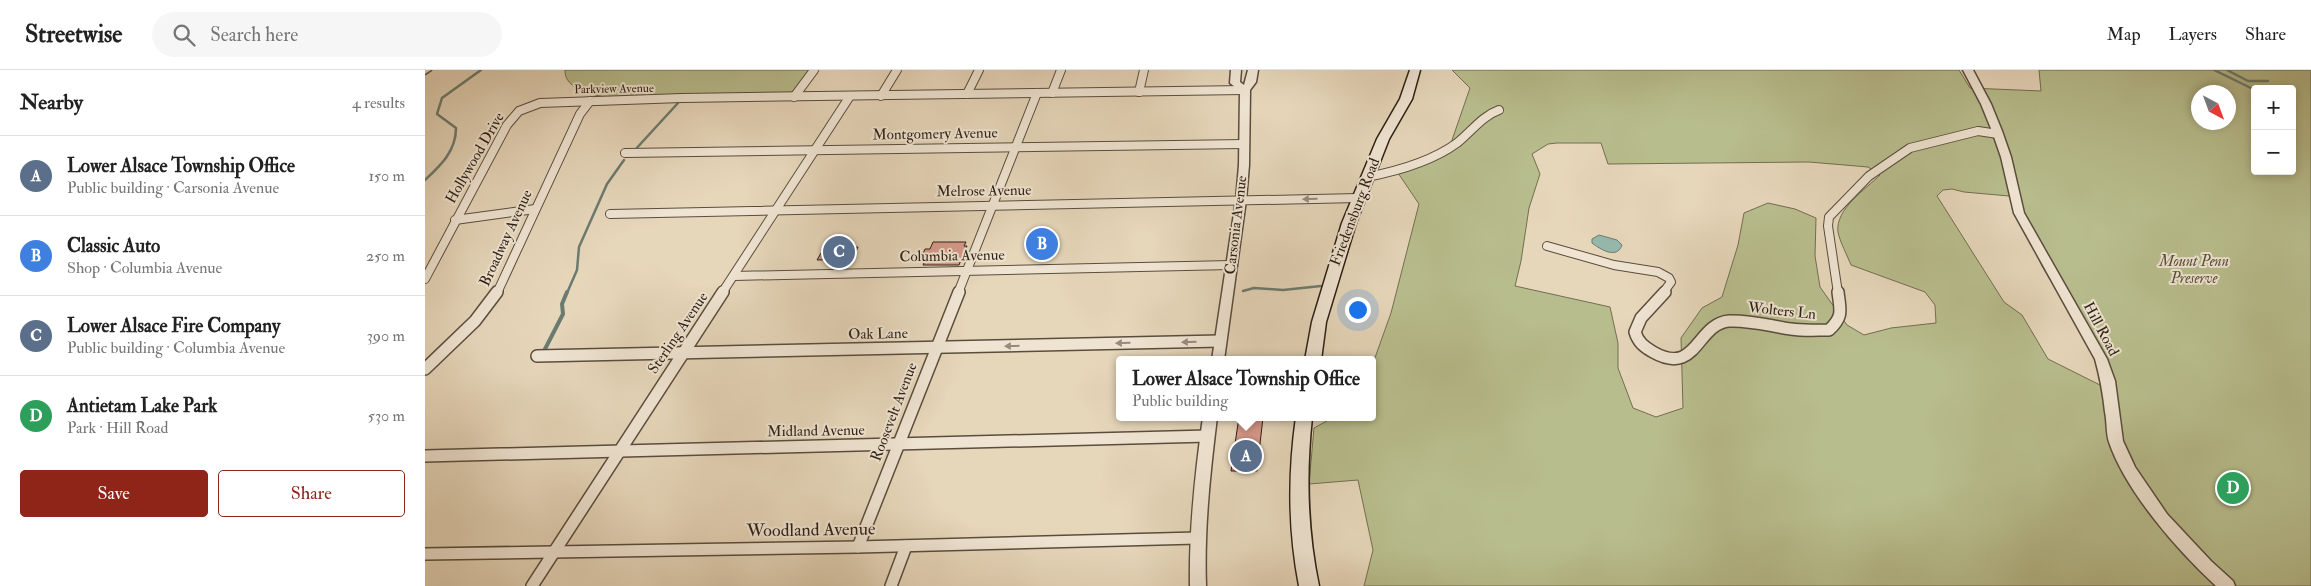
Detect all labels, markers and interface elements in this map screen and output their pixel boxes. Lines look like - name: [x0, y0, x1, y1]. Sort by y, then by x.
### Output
- search box: [152, 12, 502, 57]
- text: Streetwise: [25, 19, 122, 50]
- icon: search: [170, 21, 198, 49]
- text: Search here: [210, 23, 298, 47]
- text: Map: [2107, 23, 2141, 46]
- text: Layers: [2169, 23, 2217, 46]
- text: Share: [2245, 23, 2286, 46]
- street label: Parkview Avenue: [574, 81, 654, 97]
- north arrow: [2191, 85, 2236, 130]
- map controls: [2251, 85, 2296, 175]
- button: +: [2251, 85, 2296, 130]
- text: Nearby: [20, 89, 83, 116]
- text: 4 results: [352, 93, 405, 113]
- street label: Hollywood Drive: [441, 109, 509, 207]
- street label: Montgomery Avenue: [872, 123, 998, 145]
- button: −: [2251, 130, 2296, 175]
- text: Lower Alsace Township Office: [67, 154, 295, 178]
- street label: Friedensburg Road: [1326, 155, 1384, 269]
- text: A: [31, 166, 41, 186]
- text: 150 m: [368, 166, 405, 186]
- street label: Carsonia Avenue: [1221, 174, 1251, 276]
- text: Public building · Carsonia Avenue: [67, 178, 279, 198]
- street label: Melrose Avenue: [936, 181, 1032, 201]
- street label: Broadway Avenue: [475, 187, 537, 289]
- one-way arrow: [1301, 195, 1317, 203]
- pin: B: [1026, 225, 1058, 263]
- pin: C: [823, 233, 855, 271]
- text: Classic Auto: [67, 234, 160, 258]
- text: B: [31, 246, 41, 266]
- text: 250 m: [366, 246, 405, 266]
- street label: Columbia Avenue: [899, 246, 1005, 266]
- park label: Mount Penn Preserve: [2158, 252, 2229, 288]
- text: Shop · Columbia Avenue: [67, 258, 222, 278]
- street label: Sterling Avenue: [644, 288, 712, 378]
- your location: [1345, 297, 1371, 323]
- street label: Wolters Ln: [1746, 298, 1817, 324]
- street label: Hill Road: [2079, 299, 2123, 360]
- text: Lower Alsace Fire Company: [67, 314, 280, 338]
- street label: Oak Lane: [848, 324, 908, 344]
- text: C: [30, 326, 42, 346]
- text: 390 m: [367, 326, 405, 346]
- text: Public building · Columbia Avenue: [67, 338, 285, 358]
- one-way arrow: [1181, 338, 1197, 346]
- one-way arrow: [1115, 340, 1131, 348]
- one-way arrow: [1004, 342, 1020, 350]
- popup: [1116, 356, 1376, 421]
- street label: Roosevelt Avenue: [866, 360, 922, 464]
- text: Lower Alsace Township Office: [1132, 367, 1360, 391]
- text: Public building: [1132, 391, 1228, 411]
- text: Antietam Lake Park: [67, 394, 217, 418]
- text: D: [29, 406, 43, 426]
- text: 530 m: [368, 406, 405, 426]
- text: Park · Hill Road: [67, 418, 168, 438]
- street label: Midland Avenue: [767, 421, 865, 441]
- pin: A: [1230, 437, 1262, 475]
- pin: D: [2217, 469, 2249, 507]
- button: Save: [20, 470, 208, 517]
- button: Share: [218, 470, 405, 517]
- street label: Woodland Avenue: [745, 517, 876, 543]

